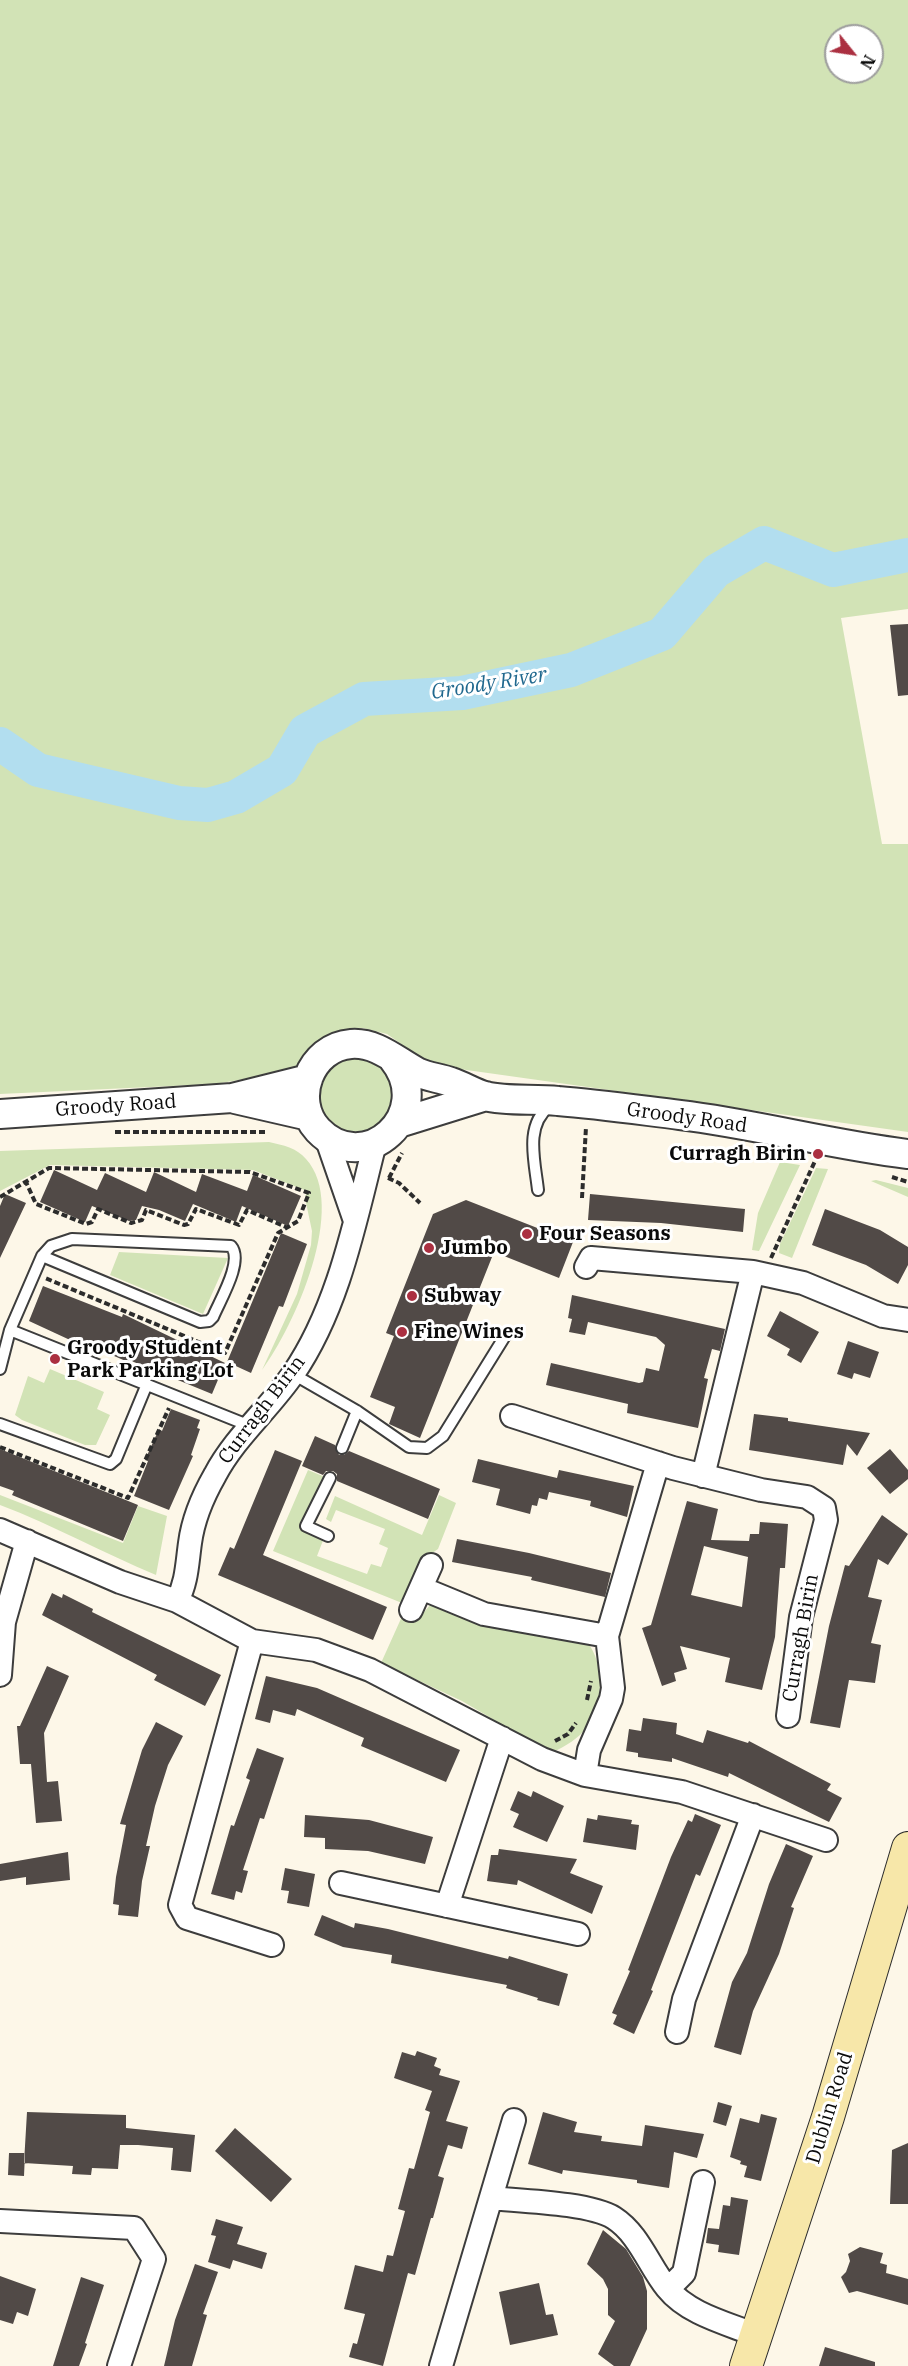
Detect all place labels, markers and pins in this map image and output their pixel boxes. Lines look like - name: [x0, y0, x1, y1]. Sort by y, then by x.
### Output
- place label: Curragh Birin: [669, 1142, 806, 1166]
- marker: Curragh Birin: [811, 1147, 825, 1161]
- place label: Four Seasons: [539, 1222, 671, 1246]
- marker: Four Seasons: [520, 1227, 534, 1241]
- place label: Jumbo: [441, 1236, 508, 1260]
- marker: Jumbo: [422, 1241, 436, 1255]
- place label: Subway: [424, 1284, 501, 1308]
- marker: Subway: [405, 1289, 419, 1303]
- place label: Fine Wines: [414, 1320, 524, 1344]
- marker: Fine Wines: [395, 1325, 409, 1339]
- place label: Groody Student Park Parking Lot: [67, 1336, 233, 1383]
- marker: Groody Student Park Parking Lot: [48, 1352, 62, 1366]

